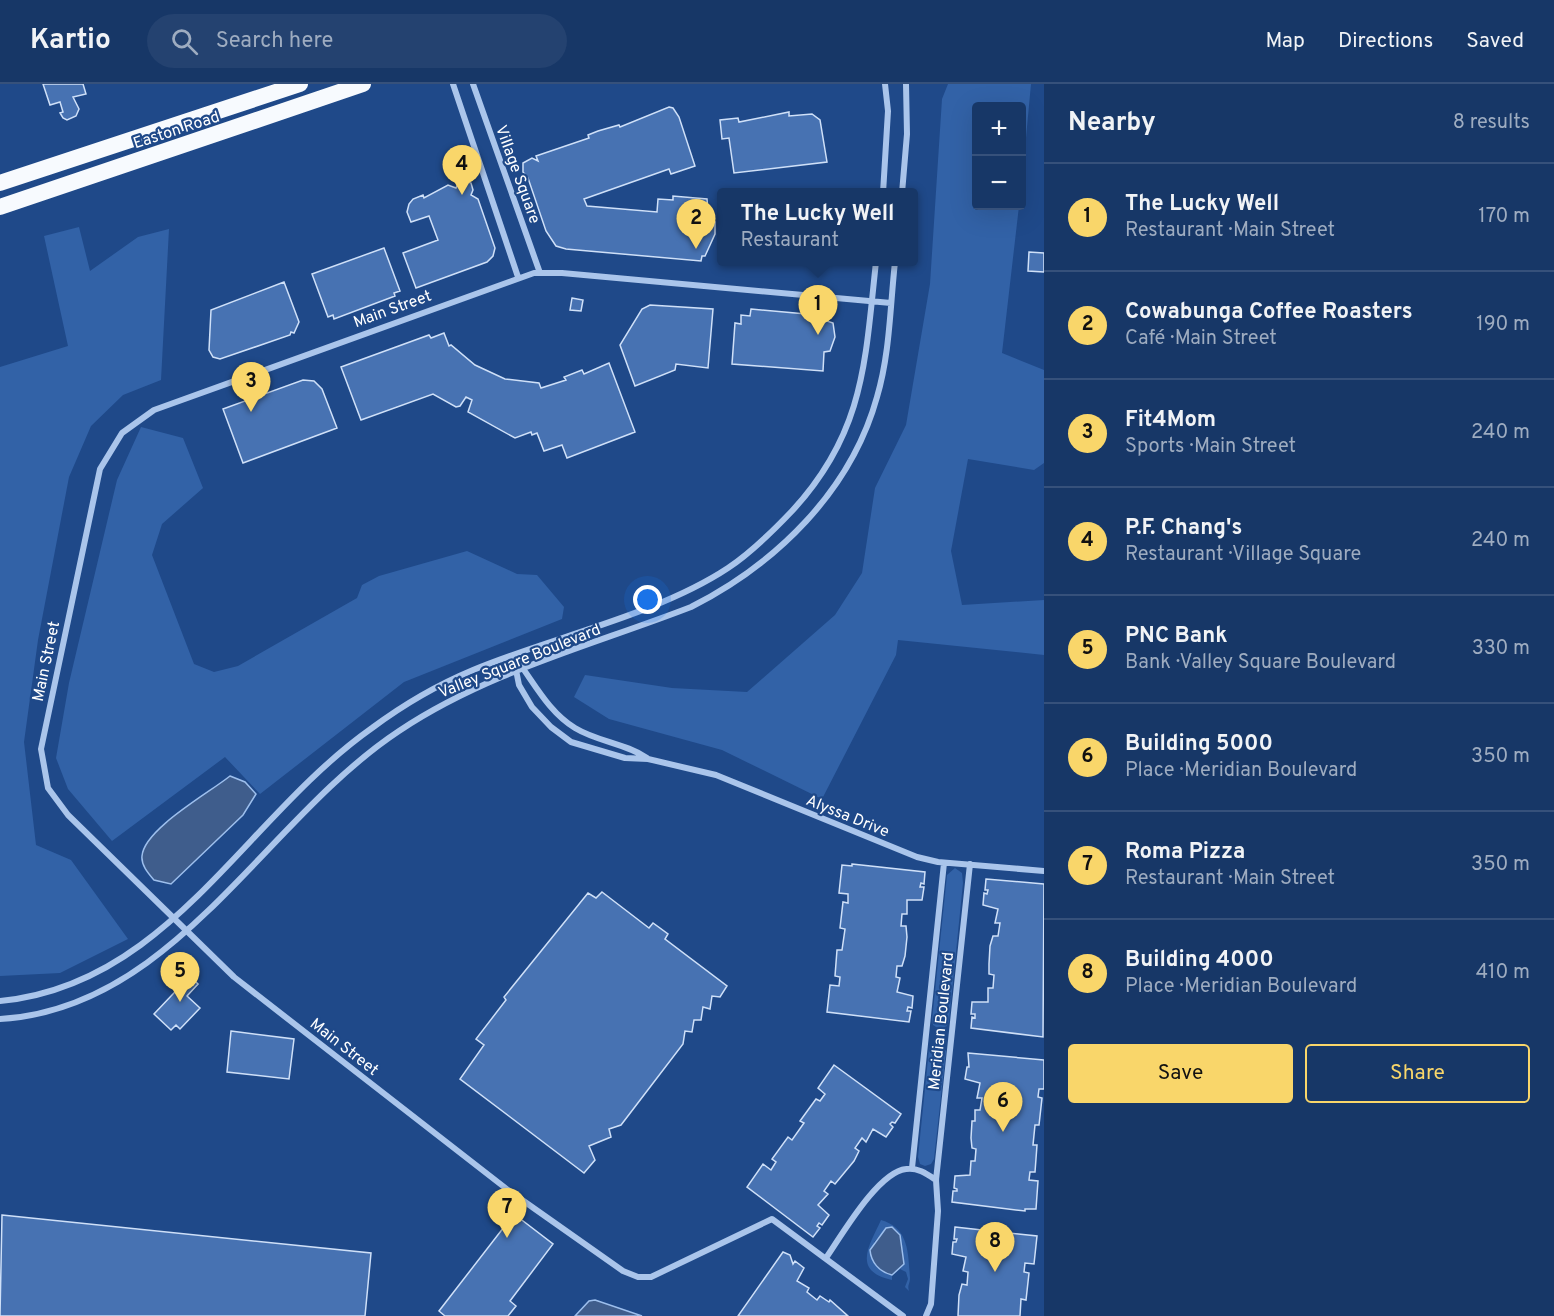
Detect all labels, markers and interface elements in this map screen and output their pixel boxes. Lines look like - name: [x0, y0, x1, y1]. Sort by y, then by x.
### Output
- search box: [147, 14, 567, 68]
- text: Kartio: [30, 23, 111, 59]
- icon: search: [168, 25, 201, 58]
- text: Search here: [216, 28, 333, 55]
- text: Map: [1265, 28, 1305, 55]
- text: Directions: [1338, 28, 1433, 55]
- text: Saved: [1466, 28, 1524, 55]
- map controls: [972, 102, 1026, 210]
- button: +: [972, 102, 1026, 156]
- text: Nearby: [1068, 107, 1156, 140]
- street label: Easton Road: [131, 108, 222, 154]
- text: 8 results: [1453, 110, 1530, 136]
- street label: Village Square: [490, 123, 544, 227]
- pin: 4: [442, 146, 482, 195]
- button: −: [972, 156, 1026, 210]
- popup: [717, 188, 918, 266]
- text: The Lucky Well: [1125, 191, 1279, 218]
- pin: 2: [676, 200, 716, 249]
- text: The Lucky Well: [740, 201, 895, 228]
- text: 1: [1084, 204, 1092, 230]
- text: 170 m: [1478, 204, 1530, 230]
- text: Restaurant · Main Street: [1125, 218, 1335, 244]
- text: Restaurant: [740, 228, 839, 254]
- pin: 1: [798, 286, 838, 335]
- street label: Main Street: [351, 287, 434, 333]
- text: Cowabunga Coffee Roasters: [1125, 299, 1413, 326]
- text: 2: [1081, 312, 1094, 338]
- text: 190 m: [1476, 312, 1530, 338]
- text: Café · Main Street: [1125, 326, 1277, 352]
- pin: 3: [232, 362, 270, 412]
- text: Fit4Mom: [1125, 407, 1216, 434]
- text: 3: [1082, 420, 1094, 446]
- text: 240 m: [1471, 420, 1530, 446]
- text: Sports · Main Street: [1125, 434, 1296, 460]
- text: P.F. Chang's: [1125, 515, 1242, 542]
- text: 4: [1081, 528, 1094, 554]
- text: 240 m: [1471, 528, 1530, 554]
- text: Restaurant · Village Square: [1125, 542, 1361, 568]
- your location: [633, 585, 662, 614]
- street label: Main Street: [29, 619, 65, 703]
- street label: Valley Square Boulevard: [436, 620, 604, 704]
- text: PNC Bank: [1125, 623, 1227, 650]
- text: 5: [1081, 636, 1094, 662]
- text: 330 m: [1472, 636, 1530, 662]
- text: Bank · Valley Square Boulevard: [1125, 650, 1396, 676]
- text: Building 5000: [1125, 731, 1273, 758]
- text: 6: [1081, 744, 1094, 770]
- text: 350 m: [1471, 744, 1530, 770]
- text: Place · Meridian Boulevard: [1125, 758, 1357, 784]
- street label: Alyssa Drive: [803, 791, 892, 843]
- text: Roma Pizza: [1125, 839, 1245, 866]
- text: 7: [1082, 852, 1093, 878]
- text: 350 m: [1471, 852, 1530, 878]
- text: Restaurant · Main Street: [1125, 866, 1335, 892]
- text: Building 4000: [1125, 947, 1274, 974]
- street label: Meridian Boulevard: [925, 951, 959, 1091]
- pin: 5: [160, 952, 200, 1002]
- text: 8: [1081, 960, 1094, 986]
- text: 410 m: [1476, 960, 1530, 986]
- text: Place · Meridian Boulevard: [1125, 974, 1357, 1000]
- street label: Main Street: [305, 1015, 382, 1081]
- button: Save: [1068, 1044, 1293, 1103]
- button: Share: [1305, 1044, 1530, 1103]
- pin: 6: [984, 1082, 1022, 1132]
- pin: 7: [488, 1188, 526, 1238]
- pin: 8: [976, 1222, 1014, 1272]

